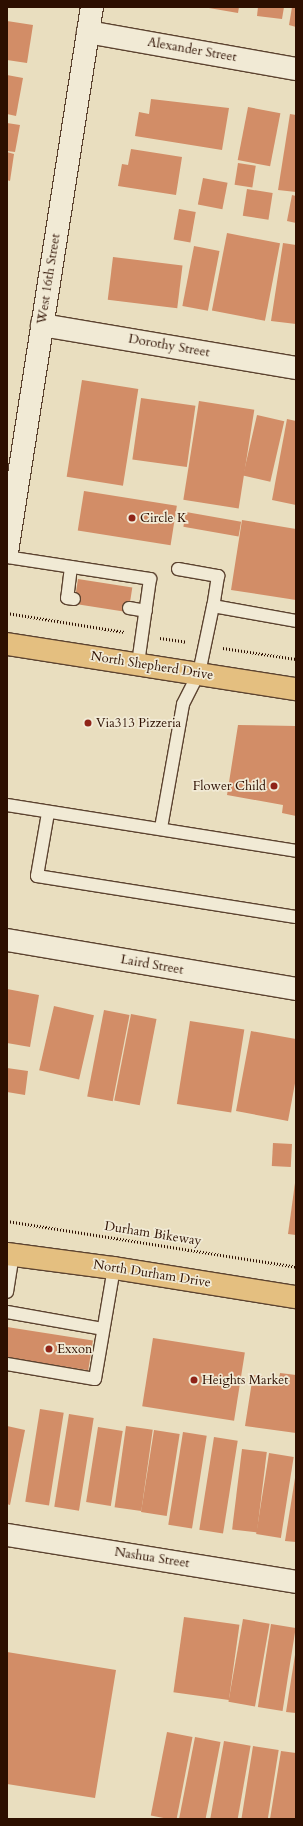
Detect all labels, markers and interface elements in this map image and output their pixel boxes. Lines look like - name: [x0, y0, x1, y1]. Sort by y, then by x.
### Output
- street label: Alexander Street: [146, 34, 238, 66]
- street label: West 16th Street: [34, 233, 64, 325]
- street label: Dorothy Street: [127, 331, 211, 361]
- place label: Circle K: [140, 510, 187, 526]
- marker: Circle K: [127, 513, 137, 523]
- street label: North Shepherd Drive: [90, 649, 214, 683]
- place label: Via313 Pizzeria: [96, 715, 181, 731]
- marker: Via313 Pizzeria: [83, 718, 93, 728]
- place label: Flower Child: [193, 778, 266, 794]
- marker: Flower Child: [269, 781, 279, 791]
- street label: Laird Street: [119, 952, 185, 978]
- street label: Durham Bikeway: [103, 1219, 203, 1249]
- street label: North Durham Drive: [92, 1257, 212, 1291]
- place label: Exxon: [57, 1341, 92, 1357]
- marker: Exxon: [44, 1344, 54, 1354]
- place label: Heights Market: [202, 1372, 288, 1388]
- marker: Heights Market: [189, 1375, 199, 1385]
- street label: Nashua Street: [113, 1544, 191, 1572]

